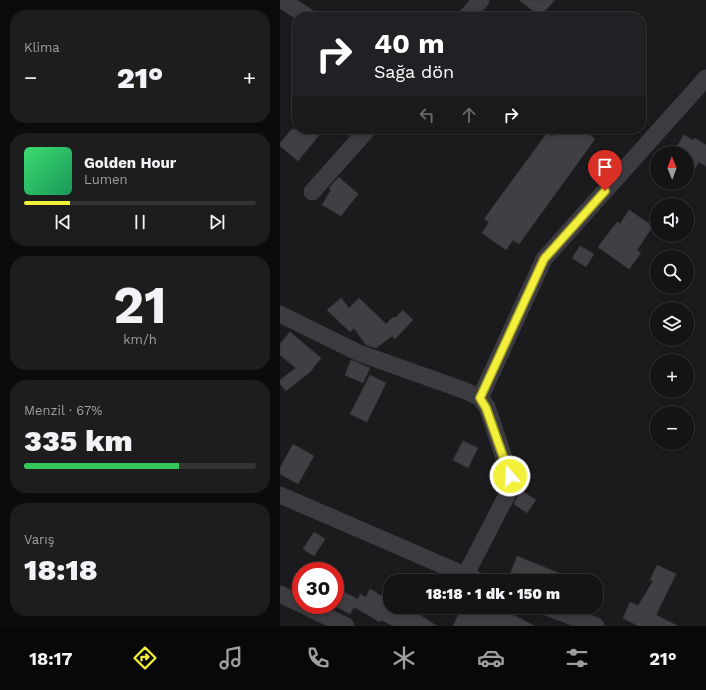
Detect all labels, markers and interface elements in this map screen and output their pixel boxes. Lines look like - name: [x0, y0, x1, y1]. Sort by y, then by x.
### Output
- text: 40 m: [374, 27, 444, 60]
- icon: right: [308, 28, 360, 80]
- text: Klima: [24, 40, 60, 55]
- text: 21°: [117, 60, 163, 95]
- text: Sağa dön: [374, 61, 454, 82]
- text: −: [24, 65, 37, 90]
- text: +: [243, 65, 256, 90]
- icon: left: [416, 104, 438, 126]
- icon: ahead: [458, 104, 480, 126]
- icon: right: [500, 104, 522, 126]
- north arrow: [650, 146, 694, 190]
- map controls: [650, 146, 694, 450]
- pin: [588, 150, 622, 191]
- text: Golden Hour: [84, 154, 176, 172]
- icon: arrive: [594, 156, 616, 178]
- text: Lumen: [84, 172, 128, 187]
- button: sound: [650, 198, 694, 242]
- icon: previous: [52, 211, 74, 233]
- icon: pause: [129, 211, 151, 233]
- icon: next: [206, 211, 228, 233]
- button: search: [650, 250, 694, 294]
- text: 21: [113, 275, 167, 336]
- button: layers: [650, 302, 694, 346]
- text: km/h: [123, 332, 157, 347]
- button: +: [650, 354, 694, 398]
- text: Menzil · 67%: [24, 403, 102, 418]
- button: −: [650, 406, 694, 450]
- text: 335 km: [24, 423, 133, 458]
- position arrow: [489, 455, 531, 497]
- text: Varış: [24, 532, 55, 547]
- text: 18:18: [24, 552, 98, 587]
- speed limit sign: 30: [292, 562, 344, 614]
- text: 18:18 · 1 dk · 150 m: [426, 585, 560, 603]
- icon: directions: [131, 644, 159, 672]
- icon: music: [217, 644, 245, 672]
- icon: phone: [304, 644, 332, 672]
- icon: climate: [390, 644, 418, 672]
- icon: car: [477, 644, 505, 672]
- icon: filters: [563, 644, 591, 672]
- text: 18:17: [29, 648, 72, 669]
- text: 21°: [649, 648, 677, 669]

